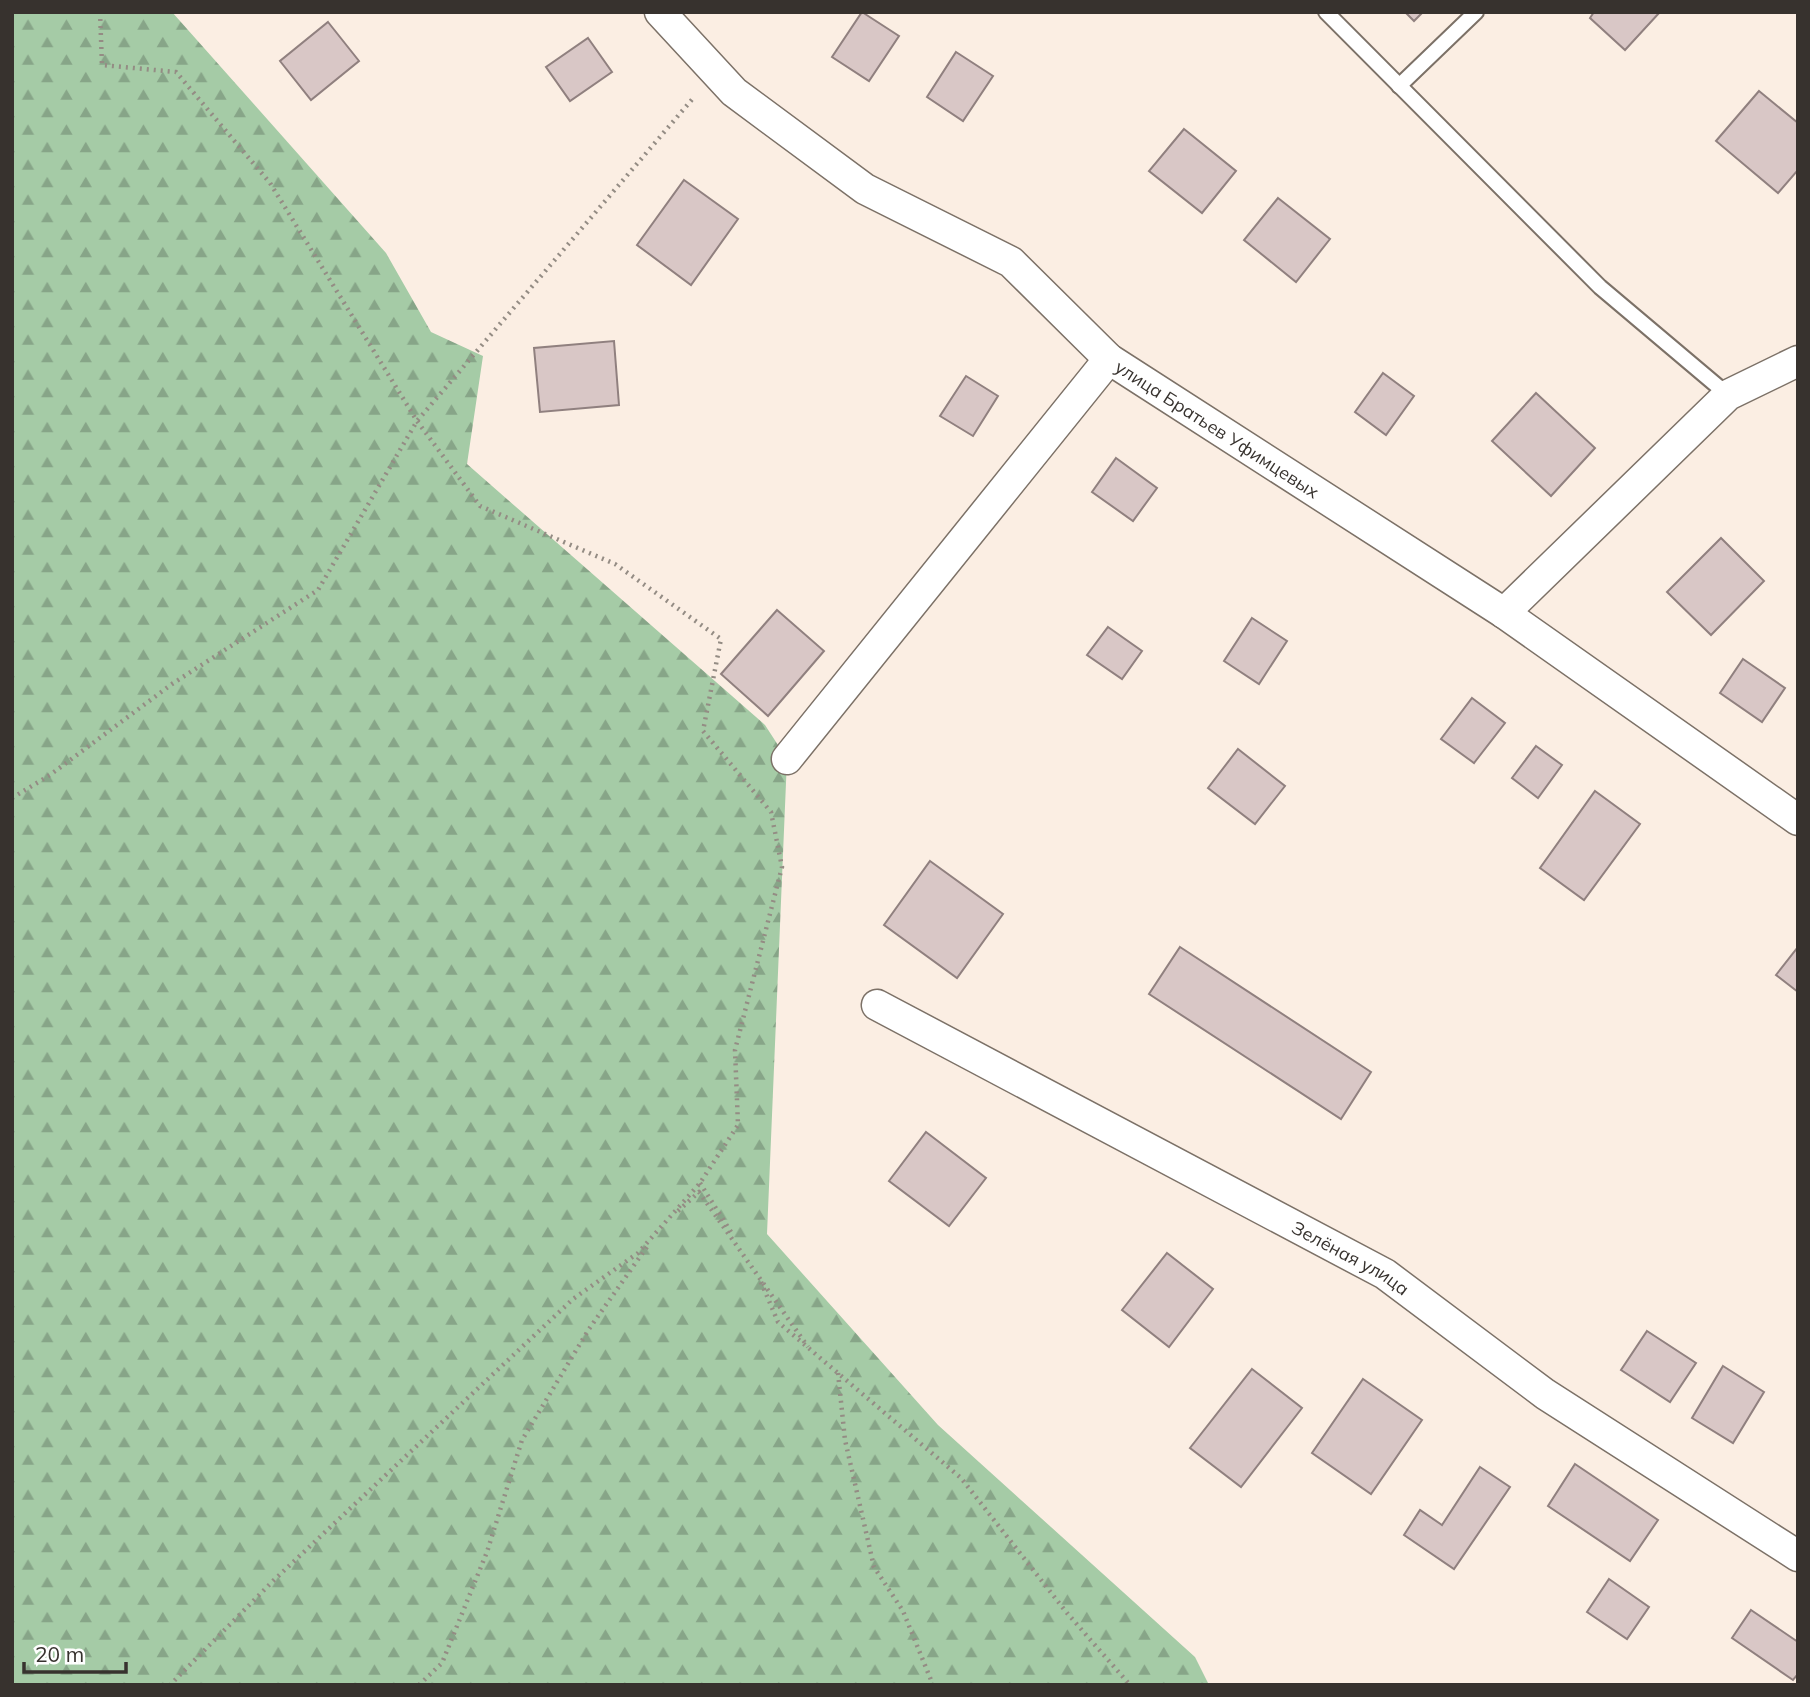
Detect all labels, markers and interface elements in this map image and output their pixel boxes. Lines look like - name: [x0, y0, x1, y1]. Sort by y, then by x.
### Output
- street label: улица Братьев Уфимцевых: [1111, 355, 1324, 503]
- street label: Зелёная улица: [1288, 1215, 1414, 1300]
- scale bar: [24, 1630, 126, 1674]
- text: 20 m: [35, 1641, 84, 1667]

